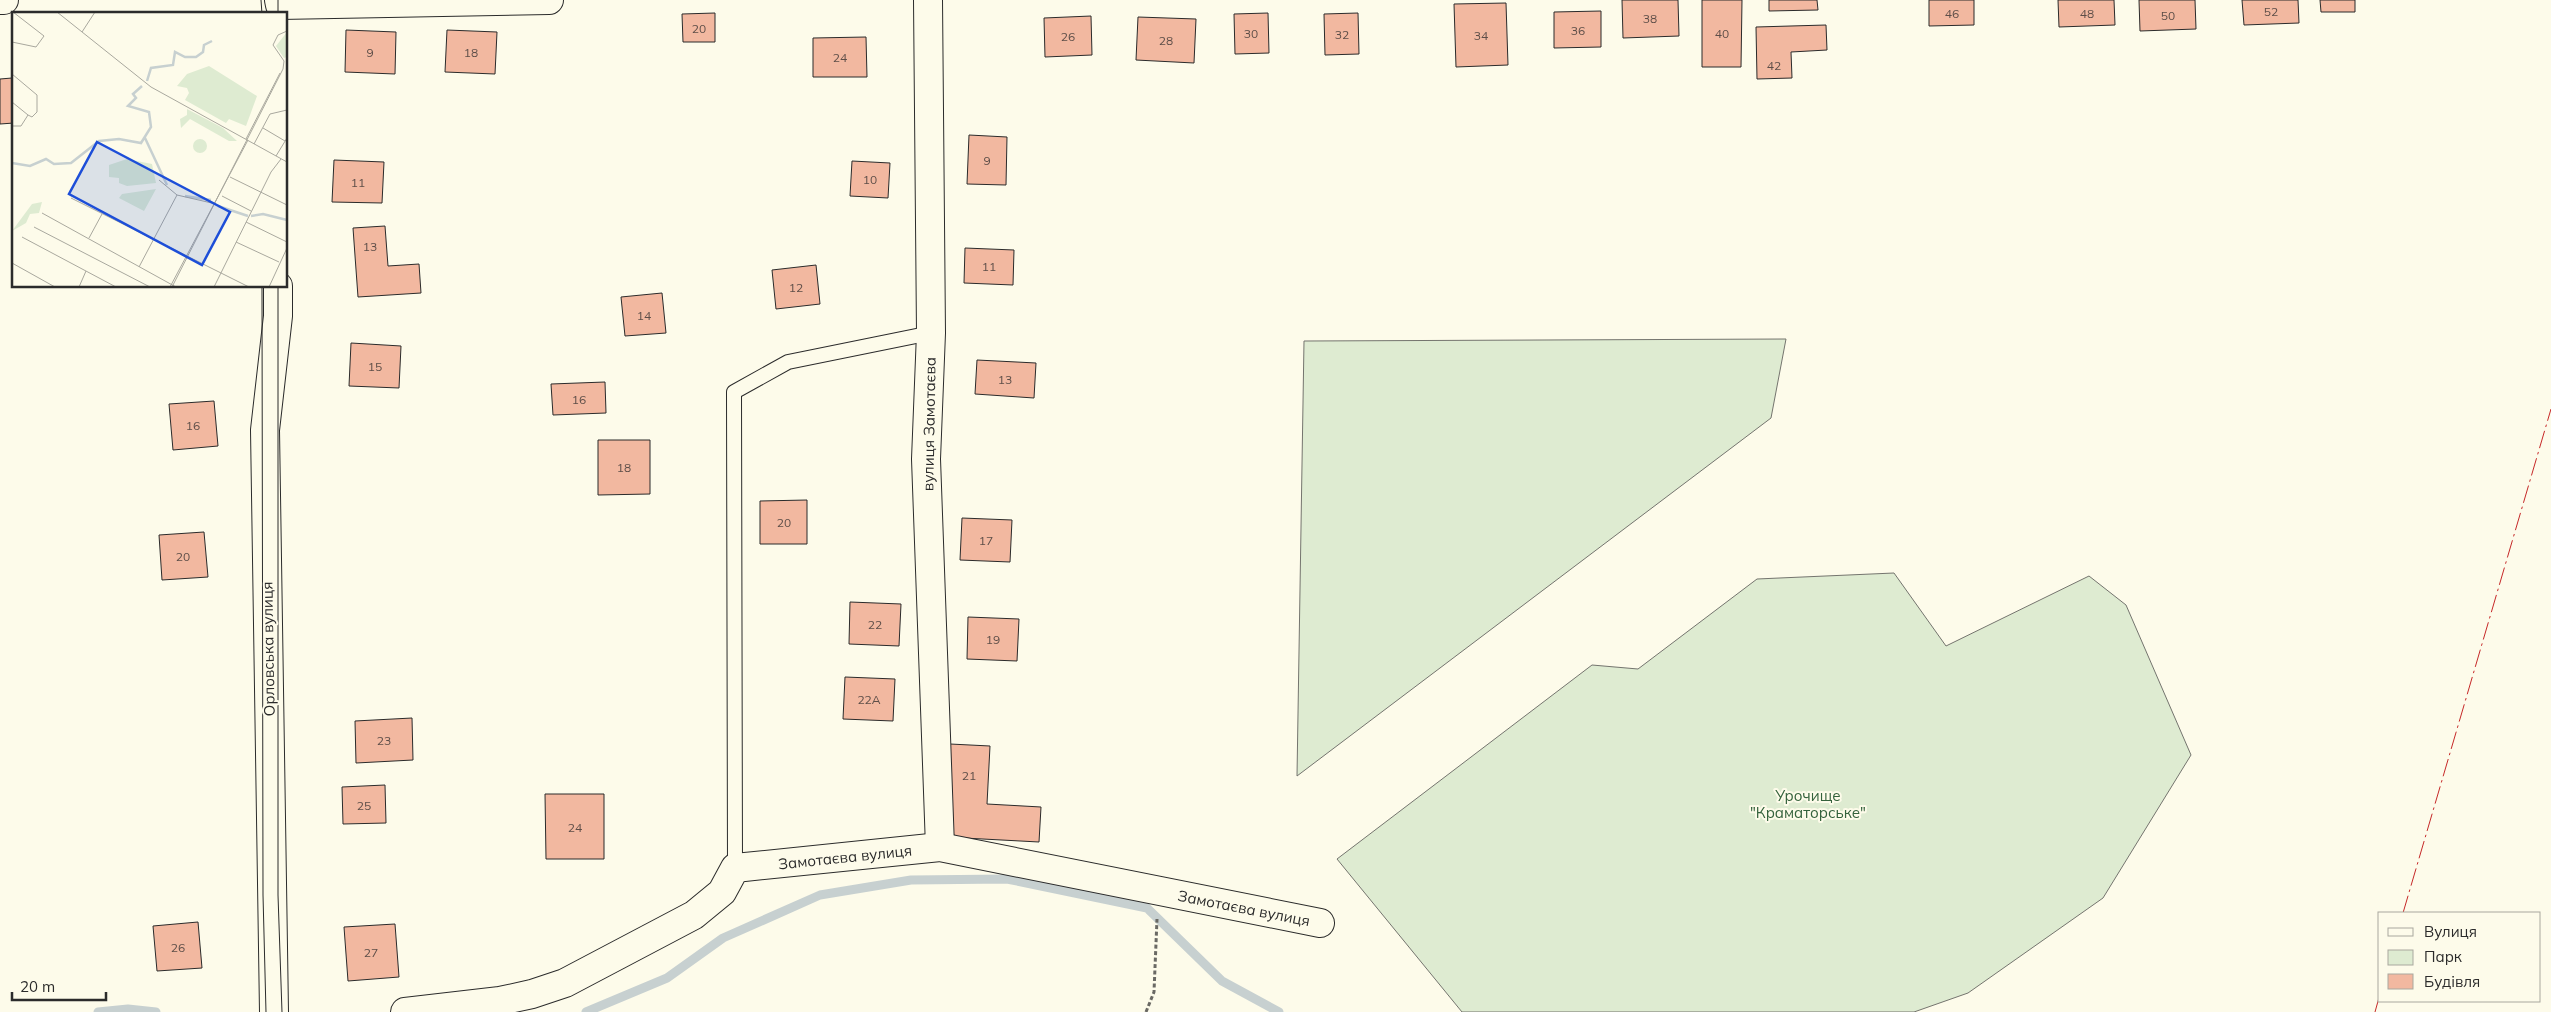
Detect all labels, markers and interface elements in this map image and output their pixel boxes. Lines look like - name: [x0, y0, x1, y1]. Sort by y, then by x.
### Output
- house number: 52: [2264, 4, 2278, 19]
- house number: 46: [1945, 6, 1959, 21]
- house number: 48: [2080, 6, 2094, 21]
- house number: 50: [2161, 8, 2175, 23]
- house number: 38: [1643, 11, 1657, 26]
- inset map: [12, 12, 288, 288]
- house number: 20: [692, 21, 706, 36]
- house number: 36: [1571, 23, 1585, 38]
- house number: 30: [1244, 26, 1258, 41]
- house number: 40: [1715, 26, 1729, 41]
- house number: 32: [1335, 27, 1349, 42]
- house number: 34: [1474, 28, 1488, 43]
- house number: 26: [1061, 29, 1075, 44]
- house number: 28: [1159, 33, 1173, 48]
- house number: 9: [366, 45, 374, 60]
- house number: 18: [464, 45, 478, 60]
- house number: 24: [833, 50, 847, 65]
- house number: 42: [1767, 58, 1781, 73]
- house number: 9: [983, 153, 991, 168]
- house number: 10: [863, 172, 877, 187]
- house number: 11: [351, 175, 365, 190]
- house number: 13: [363, 239, 377, 254]
- house number: 11: [982, 259, 996, 274]
- house number: 12: [789, 280, 803, 295]
- house number: 14: [637, 308, 651, 323]
- street label: вулиця Замотаєва: [918, 357, 940, 491]
- house number: 15: [368, 359, 382, 374]
- house number: 13: [998, 372, 1012, 387]
- house number: 16: [572, 392, 586, 407]
- house number: 16: [186, 418, 200, 433]
- house number: 18: [617, 460, 631, 475]
- house number: 20: [777, 515, 791, 530]
- house number: 17: [979, 533, 993, 548]
- house number: 20: [176, 549, 190, 564]
- street label: Орловська вулиця: [257, 582, 279, 716]
- house number: 22: [868, 617, 882, 632]
- house number: 19: [986, 632, 1000, 647]
- house number: 22А: [857, 692, 881, 707]
- house number: 23: [377, 733, 391, 748]
- house number: 21: [962, 768, 976, 783]
- park label: Урочище "Краматорське": [1750, 786, 1866, 822]
- house number: 25: [357, 798, 371, 813]
- house number: 24: [568, 820, 582, 835]
- street label: Замотаєва вулиця: [777, 841, 913, 873]
- street label: Замотаєва вулиця: [1176, 886, 1312, 930]
- legend: [2378, 912, 2541, 1002]
- text: Вулиця: [2424, 922, 2477, 941]
- house number: 26: [171, 940, 185, 955]
- house number: 27: [364, 945, 378, 960]
- text: Парк: [2424, 947, 2463, 966]
- scale bar: [12, 970, 106, 1002]
- text: Будівля: [2424, 972, 2480, 991]
- text: 20 m: [20, 977, 55, 996]

